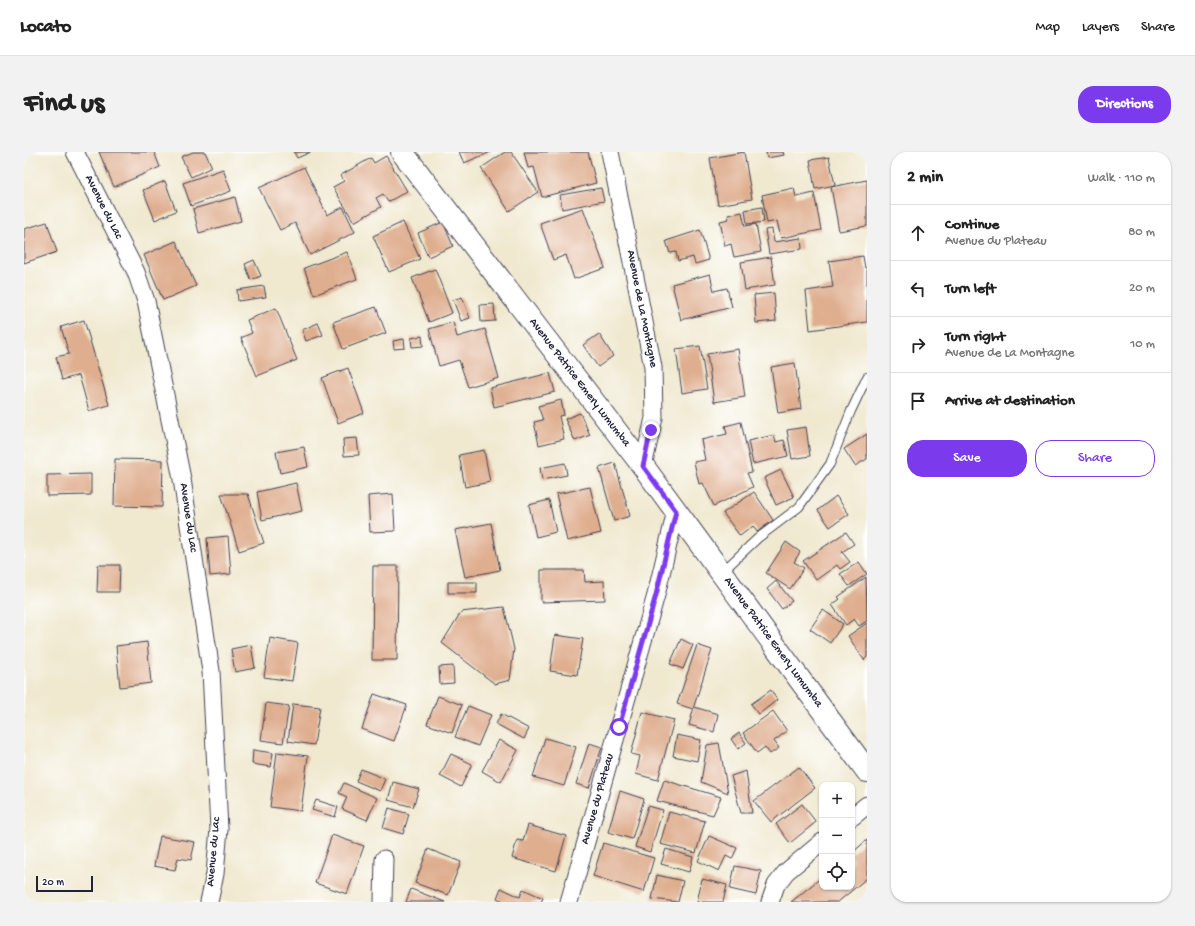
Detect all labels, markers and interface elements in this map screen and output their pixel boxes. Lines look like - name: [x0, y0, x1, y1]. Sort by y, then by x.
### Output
- text: Locato: [20, 16, 71, 39]
- text: Map: [1036, 19, 1060, 36]
- text: Layers: [1082, 19, 1119, 36]
- text: Share: [1141, 19, 1175, 36]
- button: Directions: [1078, 86, 1171, 123]
- text: Find us: [24, 88, 104, 121]
- text: 2 min: [907, 168, 943, 188]
- text: Walk · 110 m: [1088, 171, 1155, 186]
- street label: Avenue du Lac: [81, 173, 126, 242]
- text: Continue: [945, 216, 999, 234]
- icon: ahead: [907, 222, 929, 244]
- text: 80 m: [1128, 225, 1155, 240]
- text: Avenue du Plateau: [945, 234, 1047, 249]
- street label: Avenue de La Montagne: [623, 249, 660, 370]
- icon: left: [907, 278, 929, 300]
- text: Turn left: [945, 280, 996, 298]
- text: 20 m: [1129, 281, 1155, 296]
- street label: Avenue Patrice Emery Lumumba: [525, 316, 633, 450]
- text: Turn right: [945, 328, 1005, 346]
- icon: right: [907, 334, 929, 356]
- text: 10 m: [1130, 337, 1155, 352]
- text: Avenue de La Montagne: [945, 346, 1074, 361]
- icon: arrive: [907, 390, 929, 412]
- text: Arrive at destination: [945, 392, 1075, 410]
- route end: [642, 421, 660, 439]
- button: Save: [907, 440, 1027, 477]
- button: Share: [1035, 440, 1155, 477]
- street label: Avenue du Lac: [176, 482, 200, 554]
- street label: Avenue Patrice Emery Lumumba: [720, 575, 825, 711]
- route start: [610, 718, 628, 736]
- street label: Avenue du Plateau: [579, 752, 618, 846]
- map controls: [819, 782, 855, 890]
- button: +: [819, 782, 855, 818]
- street label: Avenue du Lac: [204, 816, 224, 887]
- button: −: [819, 818, 855, 854]
- button: locate: [819, 854, 855, 890]
- scale bar: [36, 874, 93, 893]
- text: 20 m: [42, 877, 64, 889]

